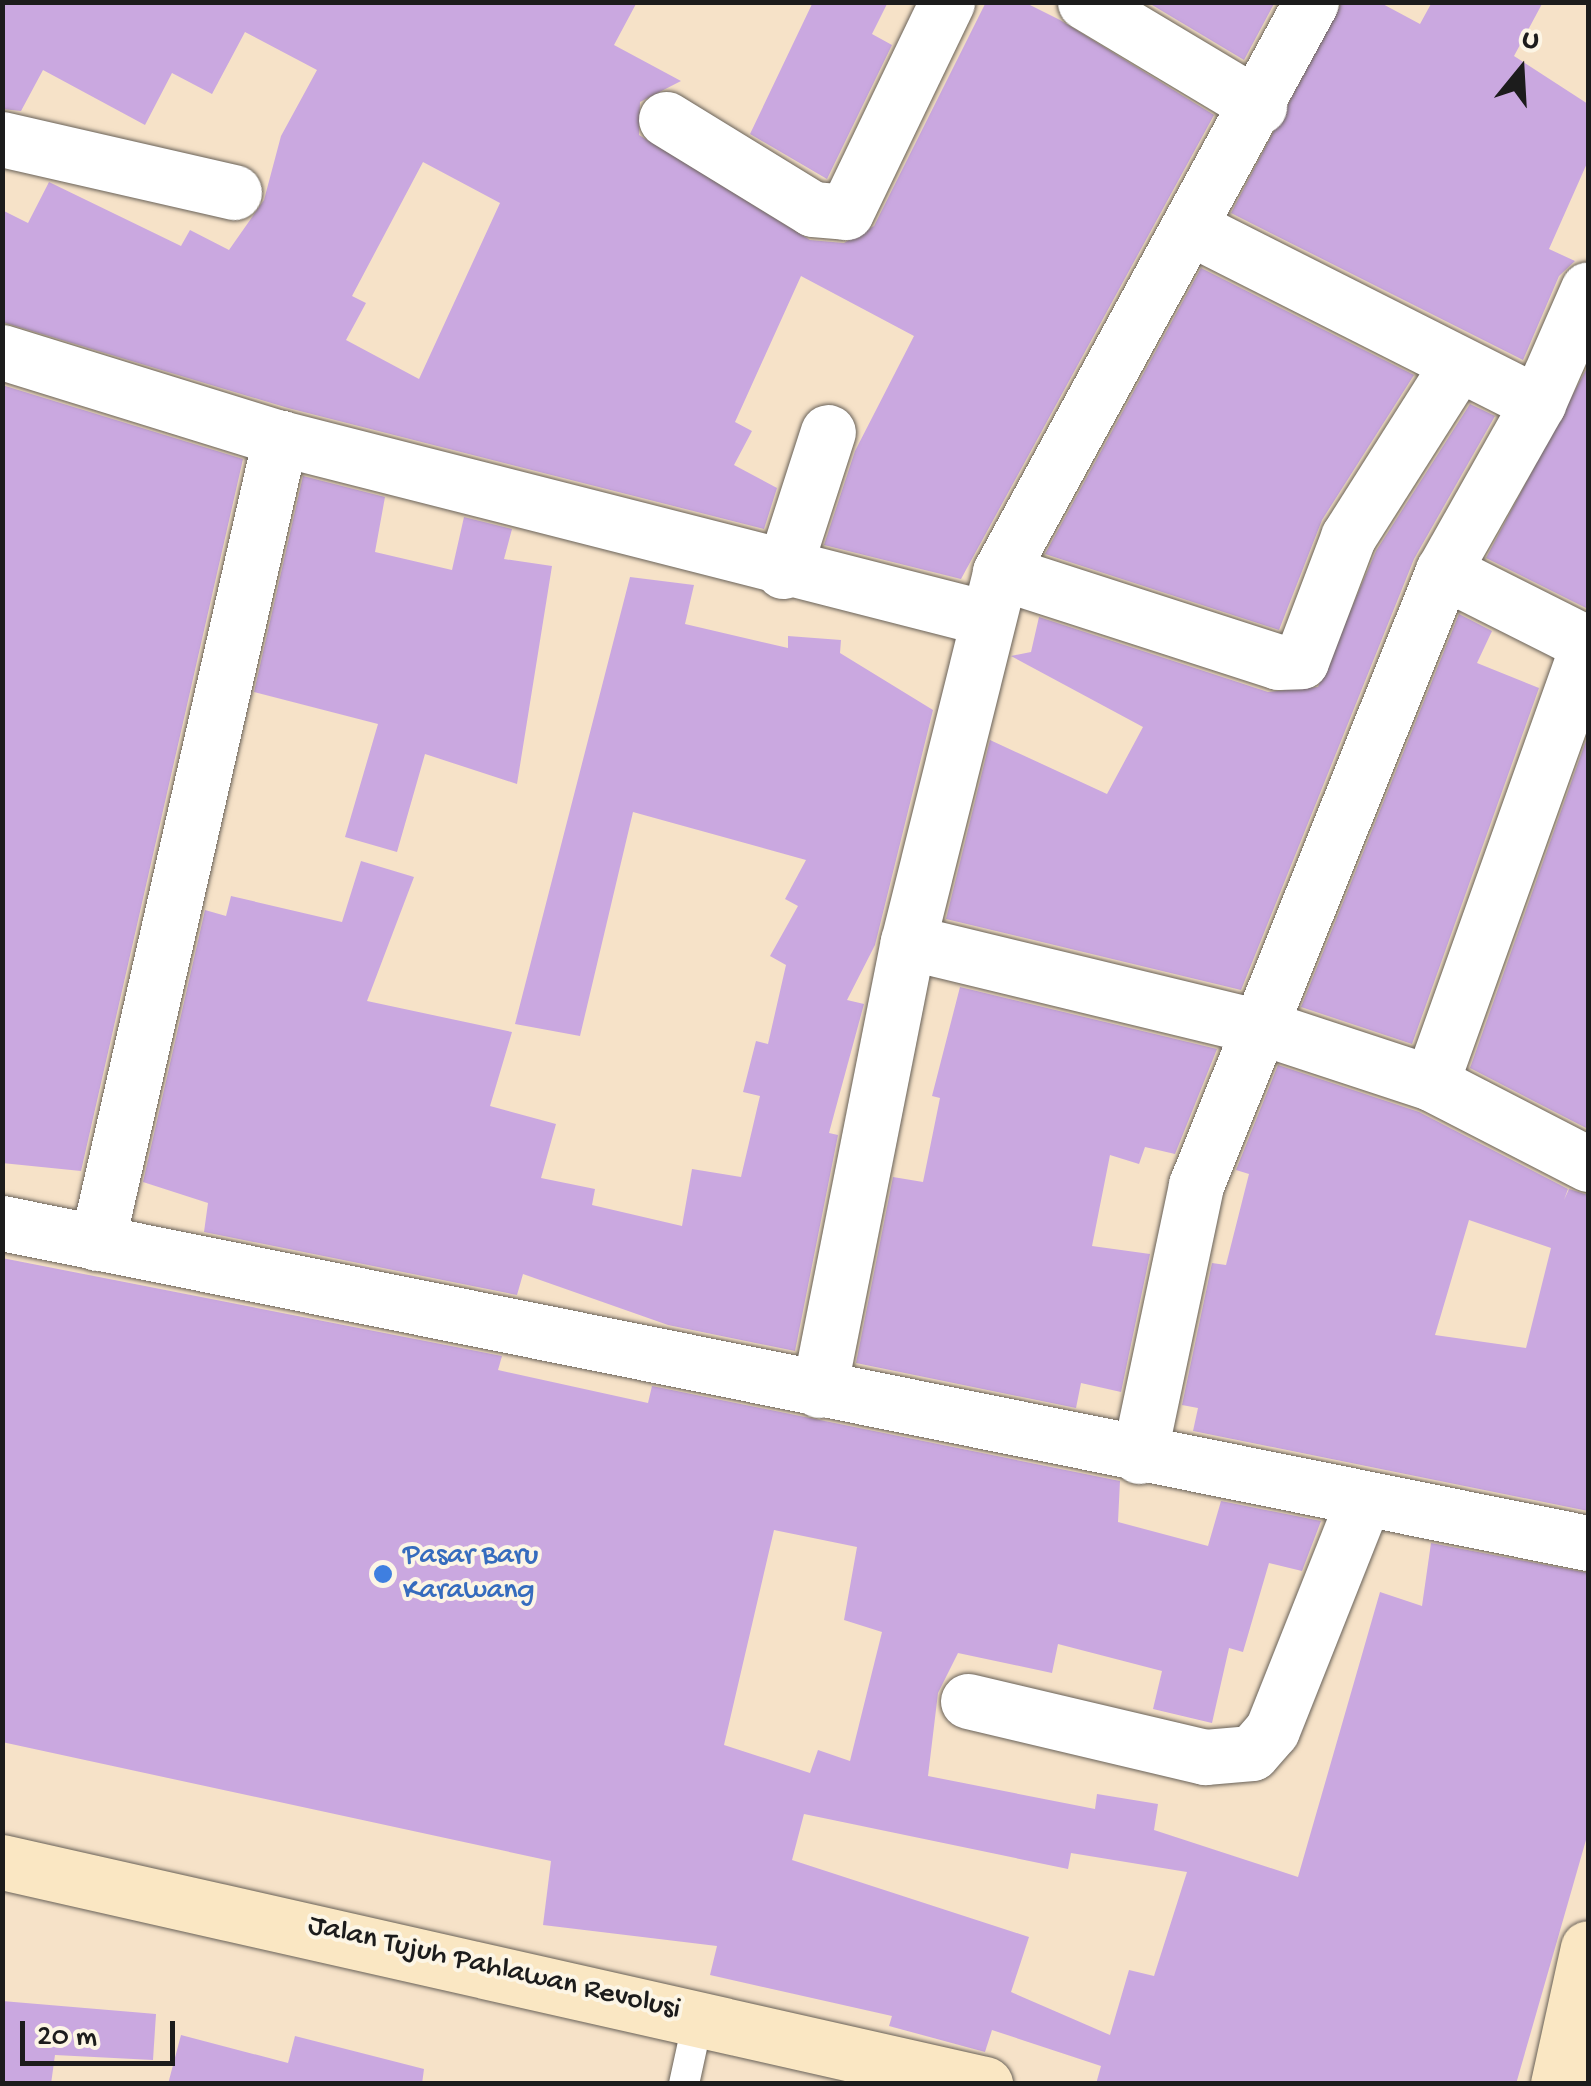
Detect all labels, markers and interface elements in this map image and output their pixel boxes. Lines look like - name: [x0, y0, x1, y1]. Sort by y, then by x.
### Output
- north arrow: [1471, 20, 1571, 120]
- text: U: [1518, 23, 1543, 59]
- place label: Pasar Baru Karawang: [403, 1539, 538, 1610]
- marker: Pasar Baru Karawang: [372, 1563, 394, 1585]
- street label: Jalan Tujuh Pahlawan Revolusi: [304, 1909, 684, 2029]
- scale bar: [25, 2001, 180, 2063]
- text: 20 m: [37, 2021, 97, 2056]

